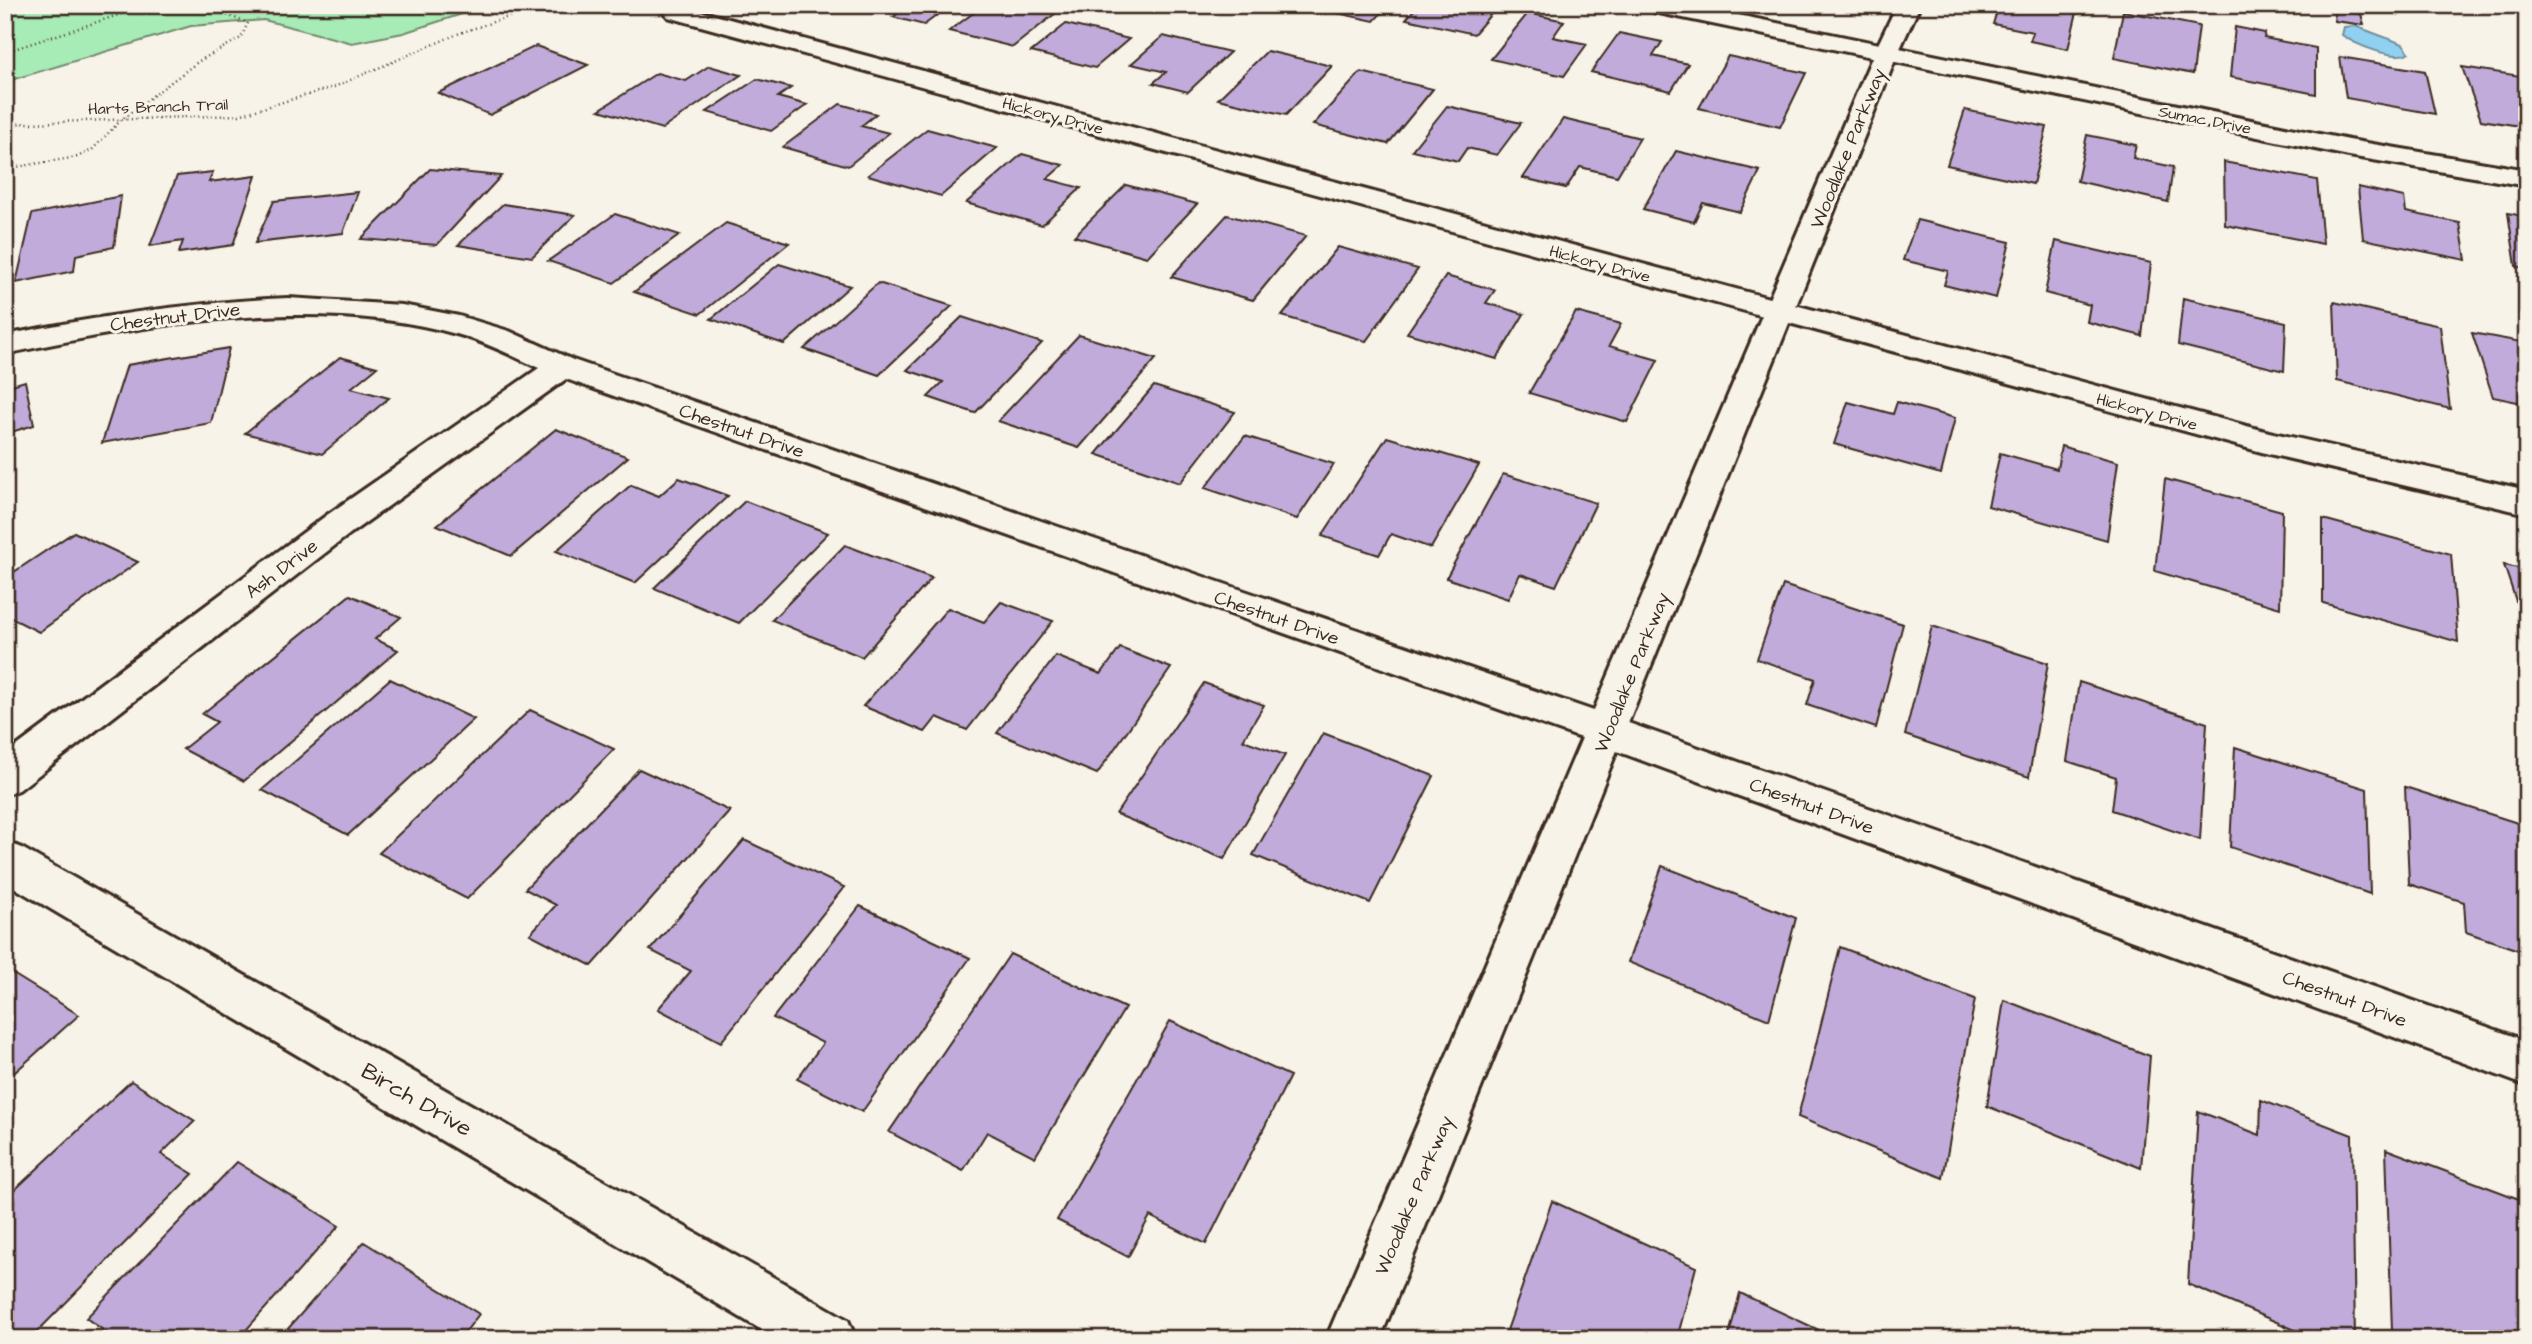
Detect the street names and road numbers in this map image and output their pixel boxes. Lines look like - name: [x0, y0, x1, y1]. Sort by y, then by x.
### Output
- street label: Woodlake Parkway: [1804, 64, 1894, 233]
- street label: Hickory Drive: [1000, 92, 1106, 141]
- street label: Harts Branch Trail: [88, 94, 228, 120]
- street label: Sumac Drive: [2157, 100, 2253, 140]
- street label: Hickory Drive: [1547, 240, 1653, 289]
- street label: Chestnut Drive: [109, 296, 242, 339]
- street label: Hickory Drive: [2094, 388, 2200, 437]
- street label: Chestnut Drive: [675, 397, 808, 465]
- street label: Ash Drive: [240, 533, 324, 605]
- street label: Chestnut Drive: [1210, 584, 1343, 652]
- street label: Woodlake Parkway: [1588, 588, 1678, 757]
- street label: Chestnut Drive: [1746, 771, 1877, 841]
- street label: Chestnut Drive: [2279, 964, 2410, 1034]
- street label: Birch Drive: [355, 1055, 478, 1145]
- street label: Woodlake Parkway: [1369, 1111, 1461, 1280]

